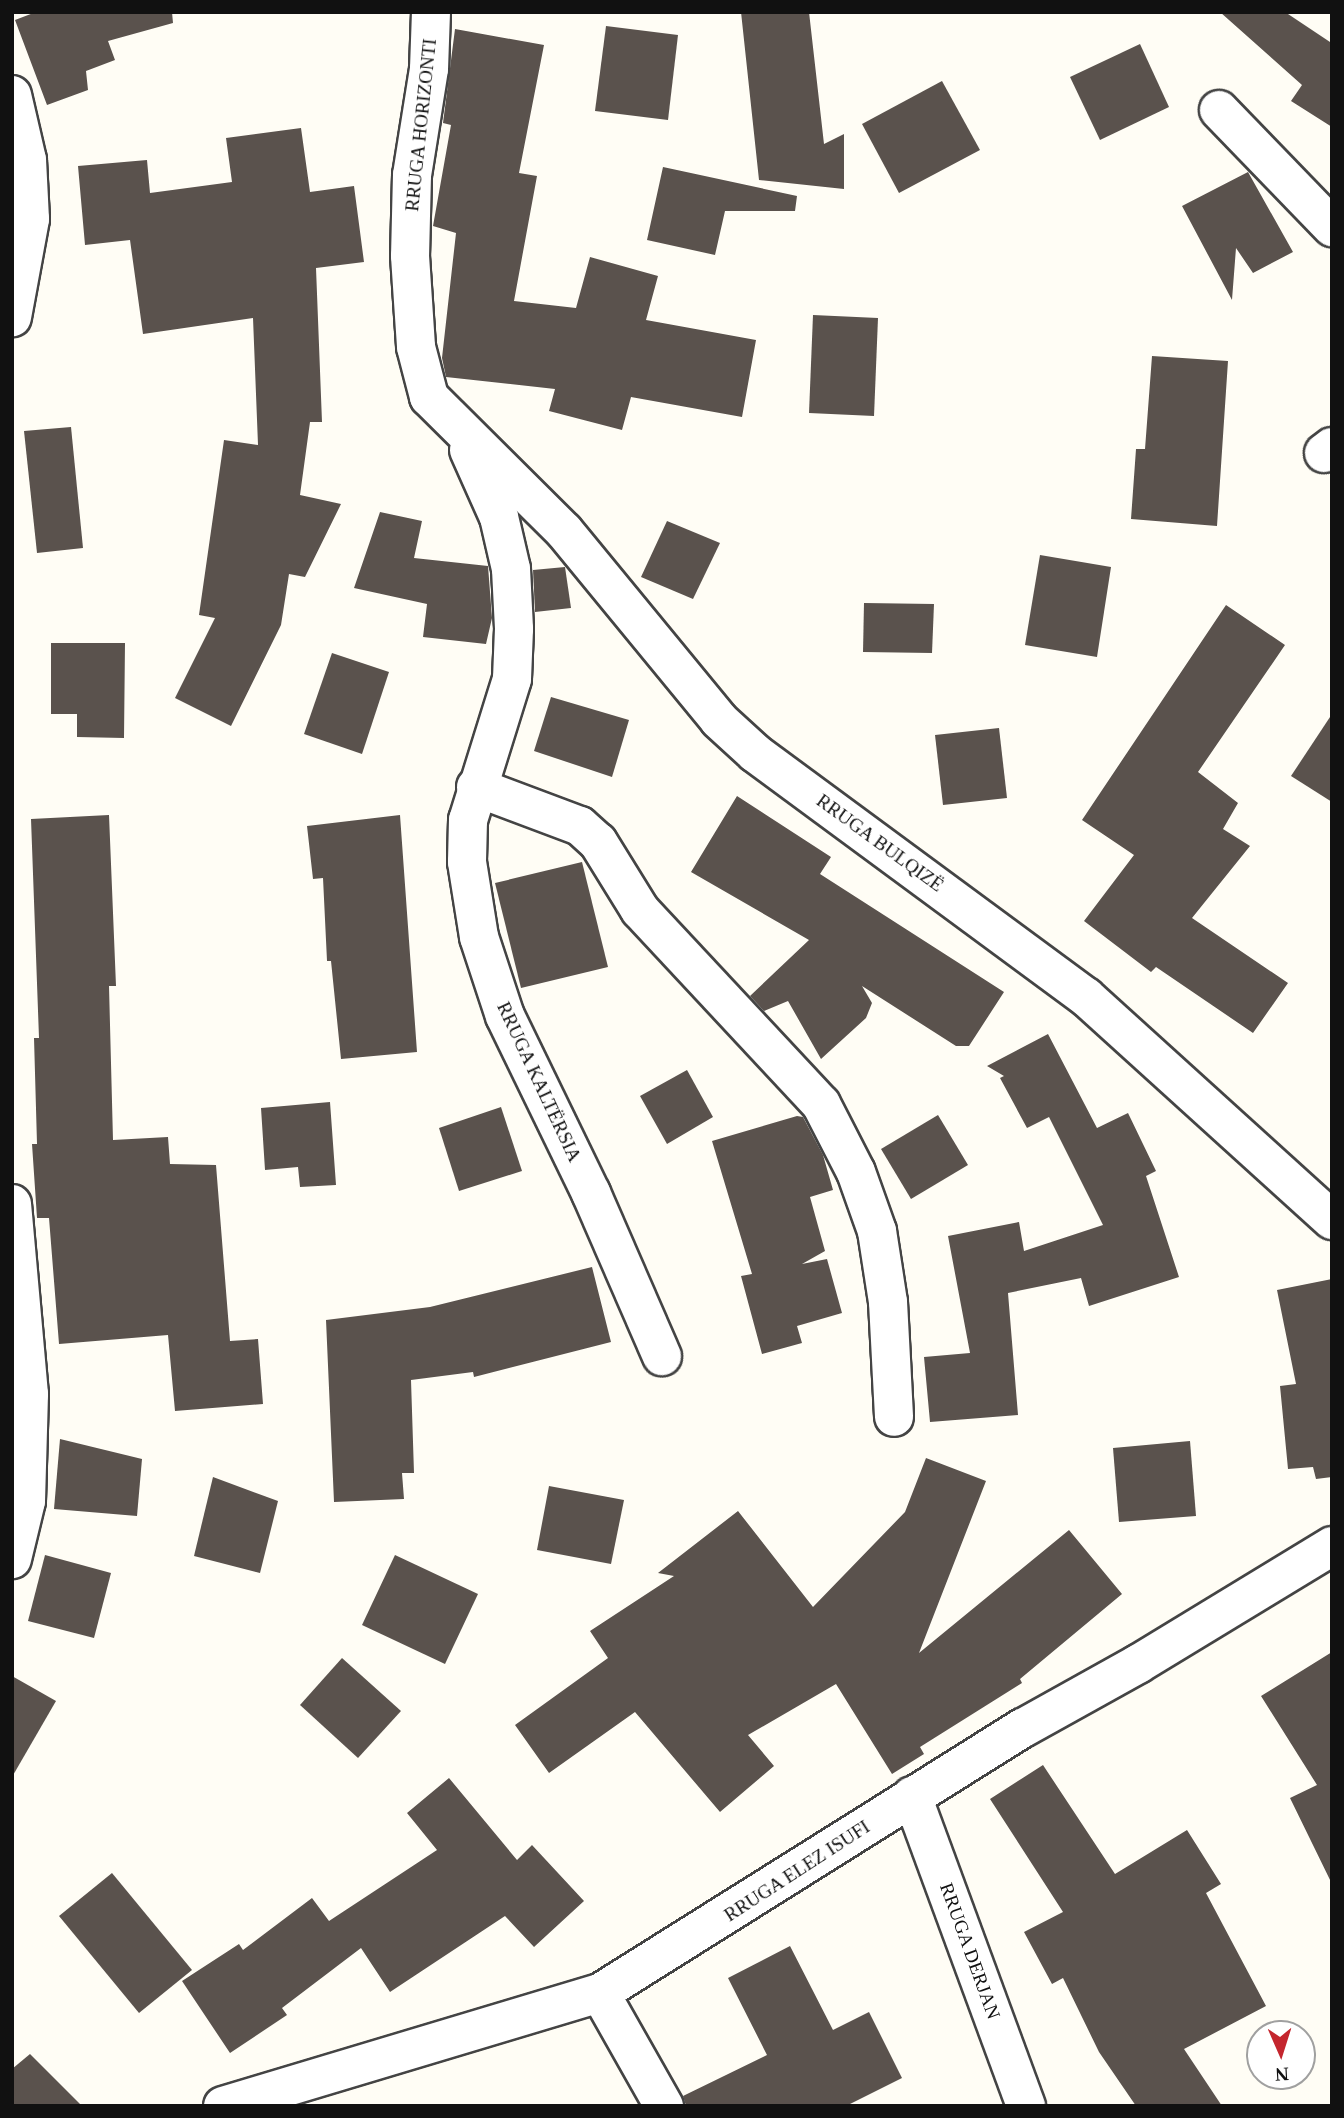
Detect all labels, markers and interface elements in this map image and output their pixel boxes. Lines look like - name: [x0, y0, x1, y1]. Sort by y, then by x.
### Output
- street label: RRUGA HORIZONTI: [401, 37, 441, 213]
- street label: RRUGA BULQIZË: [812, 789, 948, 897]
- street label: RRUGA KALTËRSIA: [492, 998, 586, 1166]
- street label: RRUGA ELEZ ISUFI: [720, 1815, 874, 1927]
- street label: RRUGA DERJAN: [935, 1879, 1005, 2023]
- north arrow: [1246, 2020, 1316, 2090]
- text: N: [1275, 2064, 1289, 2085]

